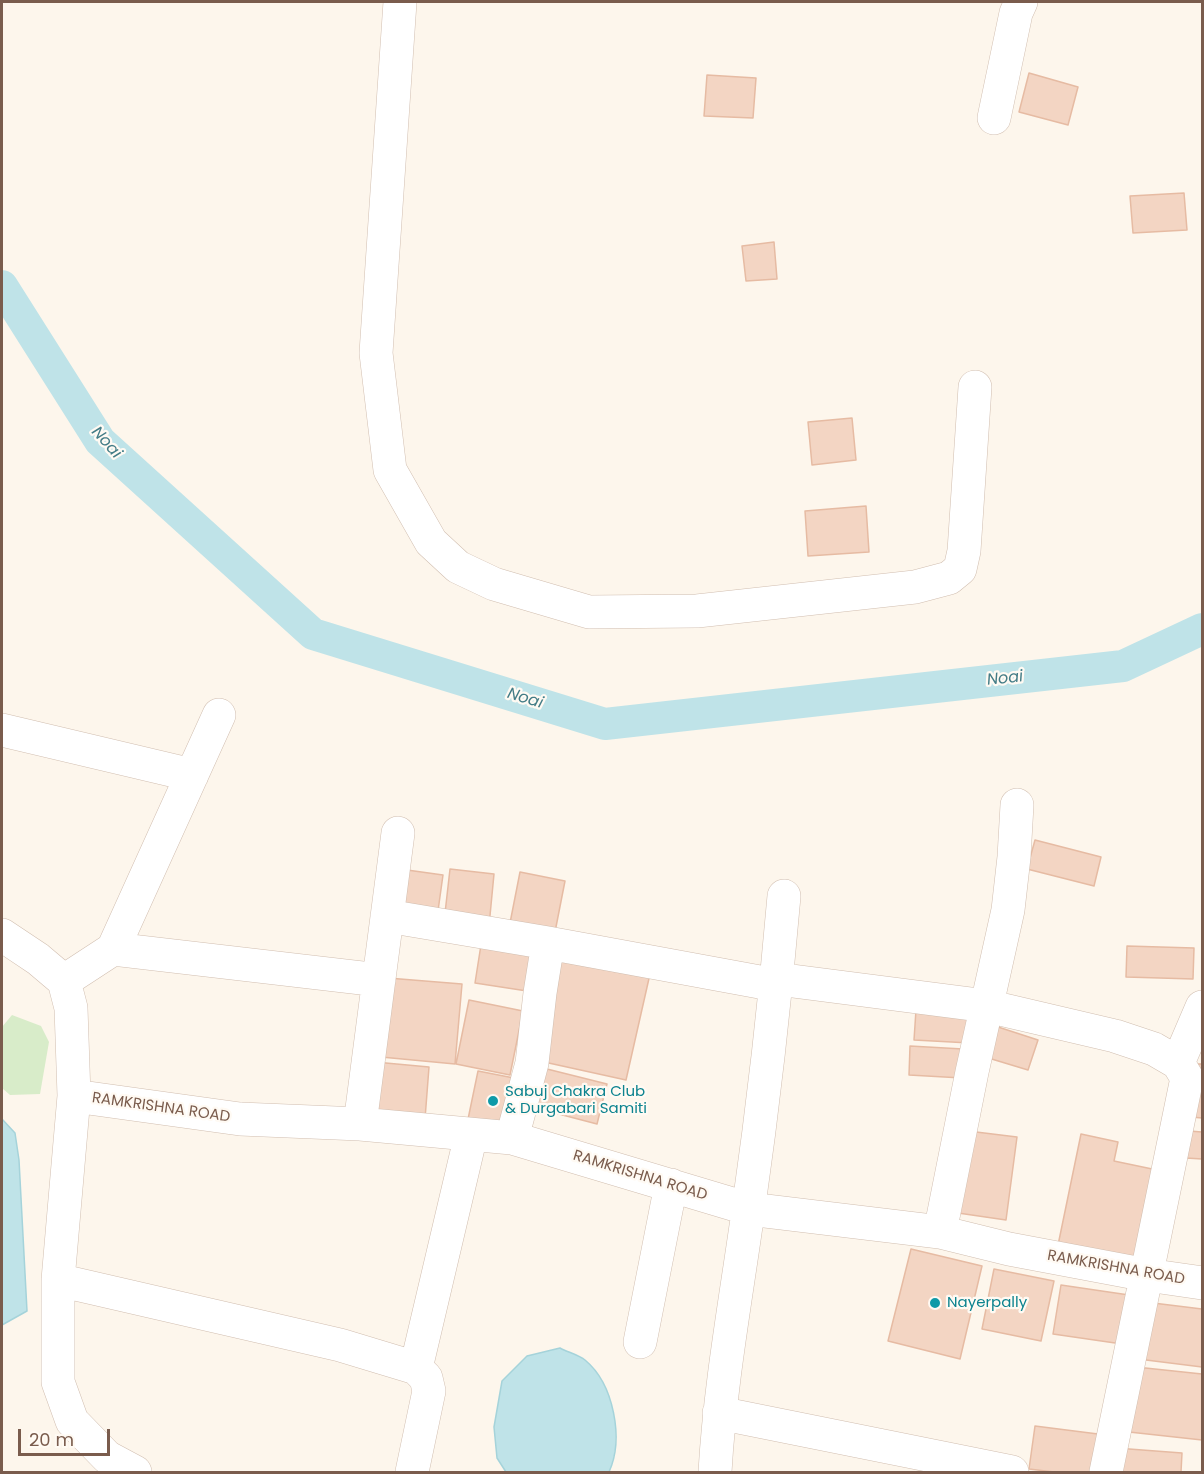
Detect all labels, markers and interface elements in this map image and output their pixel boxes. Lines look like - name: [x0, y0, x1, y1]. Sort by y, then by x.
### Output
- water label: Noai: [87, 423, 125, 463]
- water label: Noai: [986, 668, 1024, 690]
- water label: Noai: [505, 685, 545, 713]
- place label: Sabuj Chakra Club & Durgabari Samiti: [505, 1083, 647, 1118]
- street label: RAMKRISHNA ROAD: [91, 1089, 231, 1127]
- marker: Sabuj Chakra Club & Durgabari Samiti: [486, 1094, 500, 1108]
- street label: RAMKRISHNA ROAD: [571, 1147, 709, 1205]
- street label: RAMKRISHNA ROAD: [1046, 1247, 1186, 1289]
- place label: Nayerpally: [947, 1294, 1027, 1312]
- marker: Nayerpally: [928, 1296, 942, 1310]
- scale bar: [21, 1417, 112, 1455]
- text: 20 m: [29, 1427, 74, 1452]

